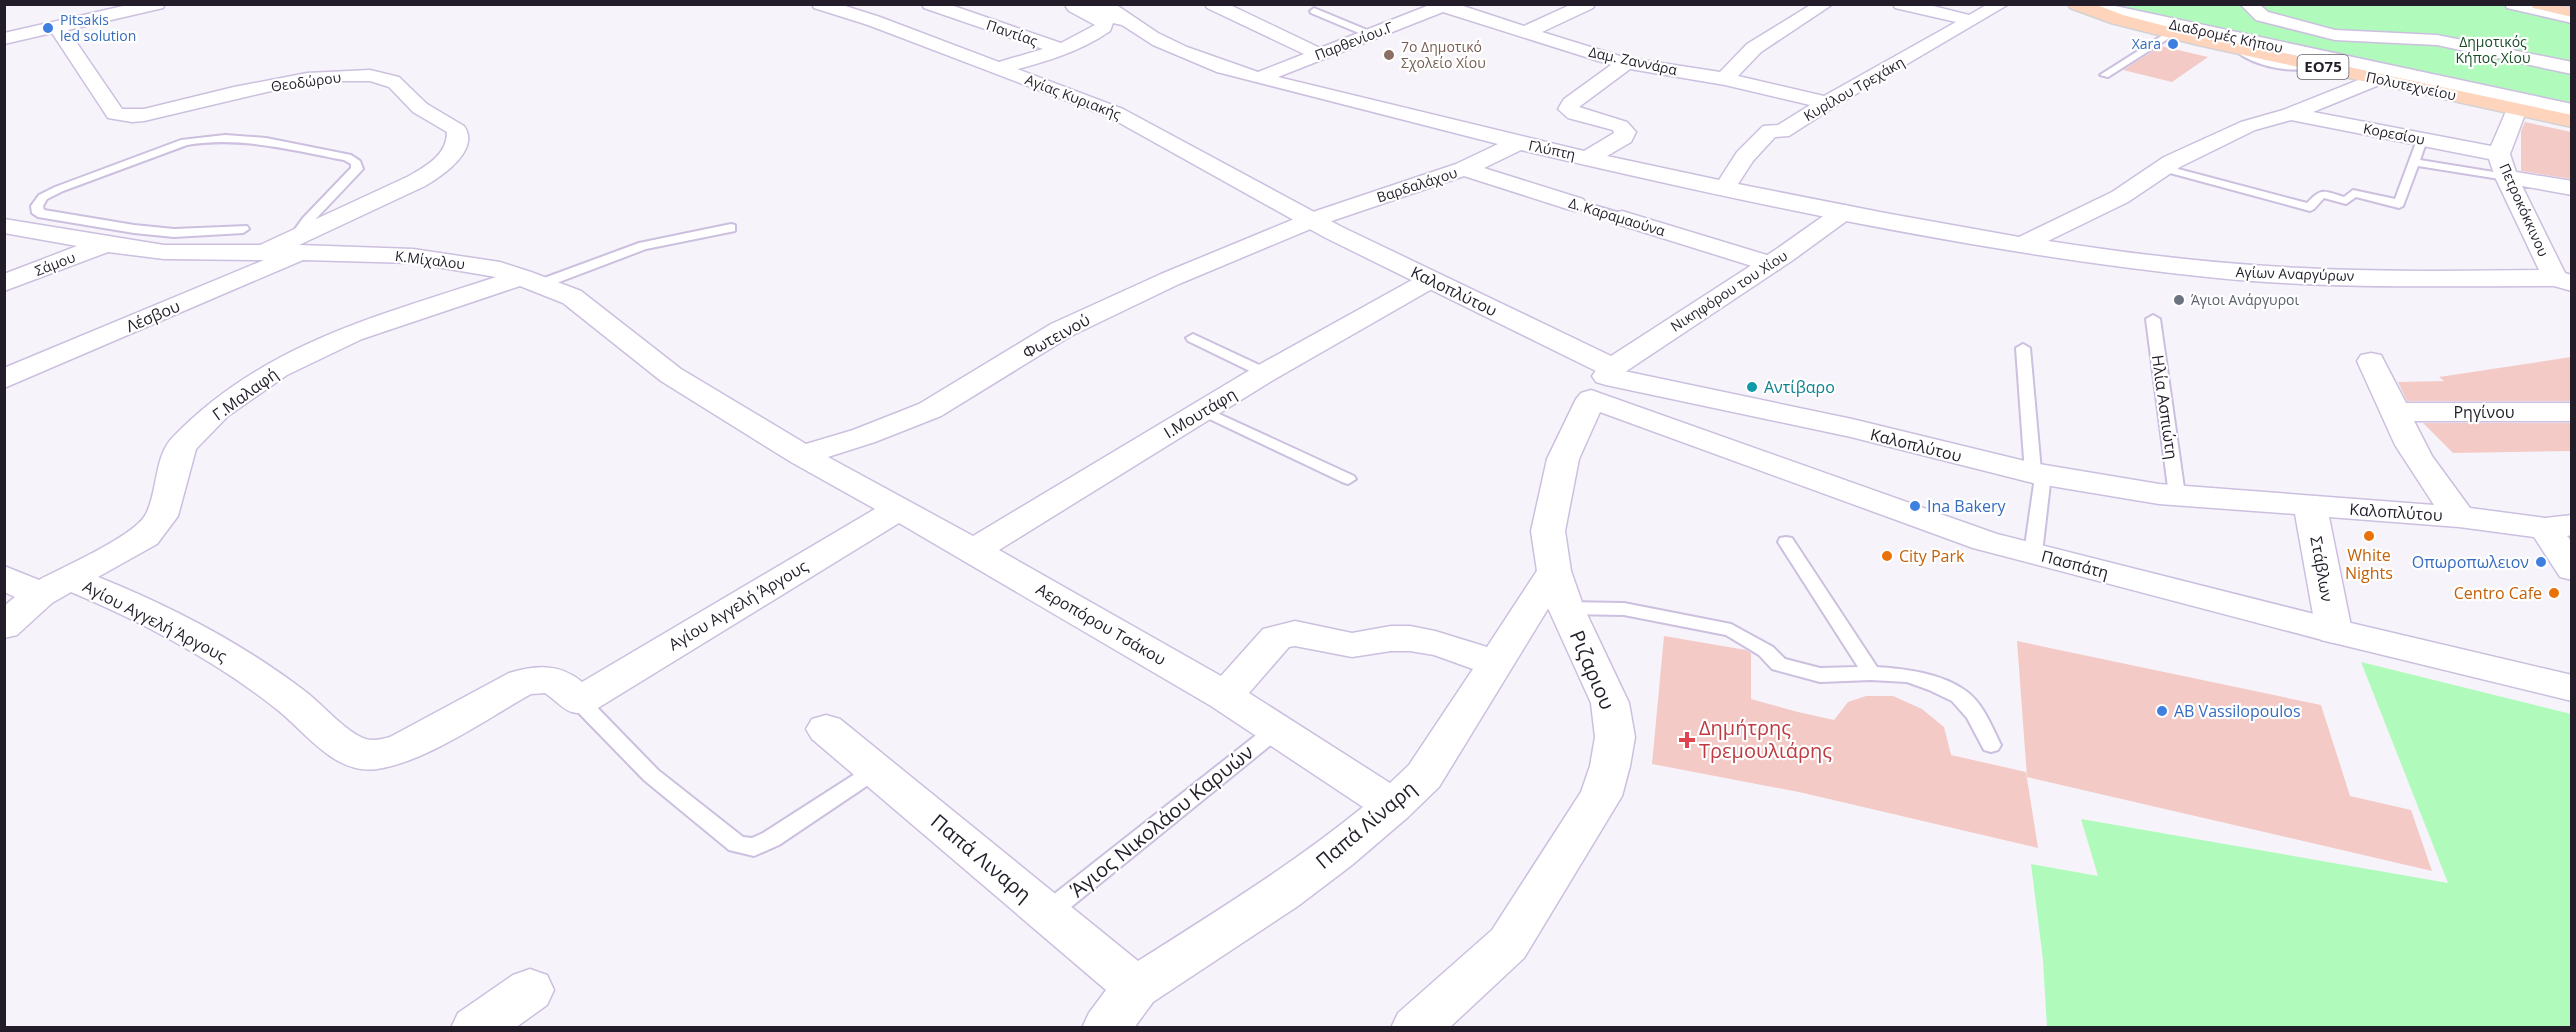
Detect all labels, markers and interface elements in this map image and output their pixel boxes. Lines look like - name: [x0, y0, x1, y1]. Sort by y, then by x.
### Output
- place label: Pitsakis led solution: [60, 10, 136, 45]
- street label: Διαδρομές Κήπου: [2168, 14, 2285, 57]
- street label: Παντίας: [984, 15, 1041, 50]
- street label: Παρθενίου.Γ: [1312, 17, 1396, 64]
- marker: Pitsakis led solution: [41, 21, 55, 35]
- park label: Δημοτικός Κήπος Χίου: [2456, 32, 2530, 67]
- place label: Xara: [2132, 34, 2161, 53]
- place label: 7ο Δημοτικό Σχολείο Χίου: [1401, 37, 1486, 72]
- marker: Xara: [2166, 37, 2180, 51]
- street label: Δαμ. Ζαννάρα: [1587, 42, 1679, 79]
- marker: 7ο Δημοτικό Σχολείο Χίου: [1382, 48, 1396, 62]
- street label: Κυρίλου Τρεχάκη: [1800, 52, 1908, 125]
- road number: ΕΟ75: [2298, 55, 2348, 79]
- street label: Θεοδώρου: [270, 67, 342, 96]
- street label: Πολυτεχνείου: [2364, 67, 2458, 104]
- street label: Αγίας Κυριακής: [1023, 70, 1124, 124]
- street label: Κορεσίου: [2362, 118, 2427, 149]
- street label: Γλύπτη: [1527, 135, 1577, 164]
- street label: Πετροκόκκινου: [2495, 160, 2553, 259]
- street label: Βαρδαλάχου: [1374, 163, 1460, 206]
- street label: Δ. Καραμαούνα: [1567, 193, 1668, 240]
- street label: Κ.Μίχαλου: [394, 246, 466, 273]
- street label: Νικηφόρου του Χίου: [1667, 246, 1791, 336]
- street label: Σάμου: [32, 247, 78, 280]
- street label: Καλοπλύτου: [1407, 261, 1501, 321]
- street label: Αγίων Αναργύρων: [2235, 262, 2355, 285]
- place label: Άγιοι Ανάργυροι: [2191, 290, 2299, 309]
- marker: Άγιοι Ανάργυροι: [2172, 293, 2186, 307]
- street label: Λέσβου: [123, 295, 183, 337]
- street label: Φωτεινού: [1018, 308, 1094, 364]
- street label: Ηλία Ασπιώτη: [2147, 353, 2183, 461]
- street label: Γ.Μαλαφή: [208, 363, 282, 425]
- place label: Αντίβαρο: [1764, 376, 1835, 398]
- marker: Αντίβαρο: [1745, 380, 1759, 394]
- street label: Ι.Μουτάφη: [1160, 383, 1240, 443]
- street label: Ρηγίνου: [2453, 401, 2515, 423]
- street label: Καλοπλύτου: [1868, 423, 1964, 467]
- place label: Ina Bakery: [1927, 495, 2006, 517]
- street label: Καλοπλύτου: [2349, 498, 2443, 526]
- marker: Ina Bakery: [1908, 499, 1922, 513]
- marker: White Nights: [2362, 529, 2376, 543]
- street label: Στάβλων: [2305, 535, 2339, 604]
- street label: Πασπάτη: [2039, 544, 2111, 584]
- place label: White Nights: [2345, 544, 2393, 584]
- place label: City Park: [1899, 545, 1965, 567]
- marker: City Park: [1880, 549, 1894, 563]
- place label: Οπωροπωλειον: [2412, 551, 2529, 573]
- street label: Αγίου Αγγελή Άργους: [664, 555, 812, 655]
- marker: Οπωροπωλειον: [2534, 555, 2548, 569]
- street label: Αγίου Αγγελή Άργους: [79, 575, 231, 667]
- street label: Αεροπόρου Τσάκου: [1032, 578, 1170, 670]
- place label: Centro Cafe: [2454, 582, 2542, 604]
- marker: Centro Cafe: [2547, 586, 2561, 600]
- street label: Ριζαριου: [1564, 626, 1621, 714]
- place label: AB Vassilopoulos: [2174, 700, 2301, 722]
- marker: AB Vassilopoulos: [2155, 704, 2169, 718]
- place label: Δημήτρης Τρεμουλιάρης: [1699, 714, 1832, 764]
- marker: Δημήτρης Τρεμουλιάρης: [1680, 733, 1694, 747]
- street label: Άγιος Νικολάου Καρυών: [1064, 738, 1259, 903]
- street label: Παπά Λίναρη: [1310, 775, 1422, 875]
- street label: Παπά Λιναρη: [925, 808, 1037, 908]

